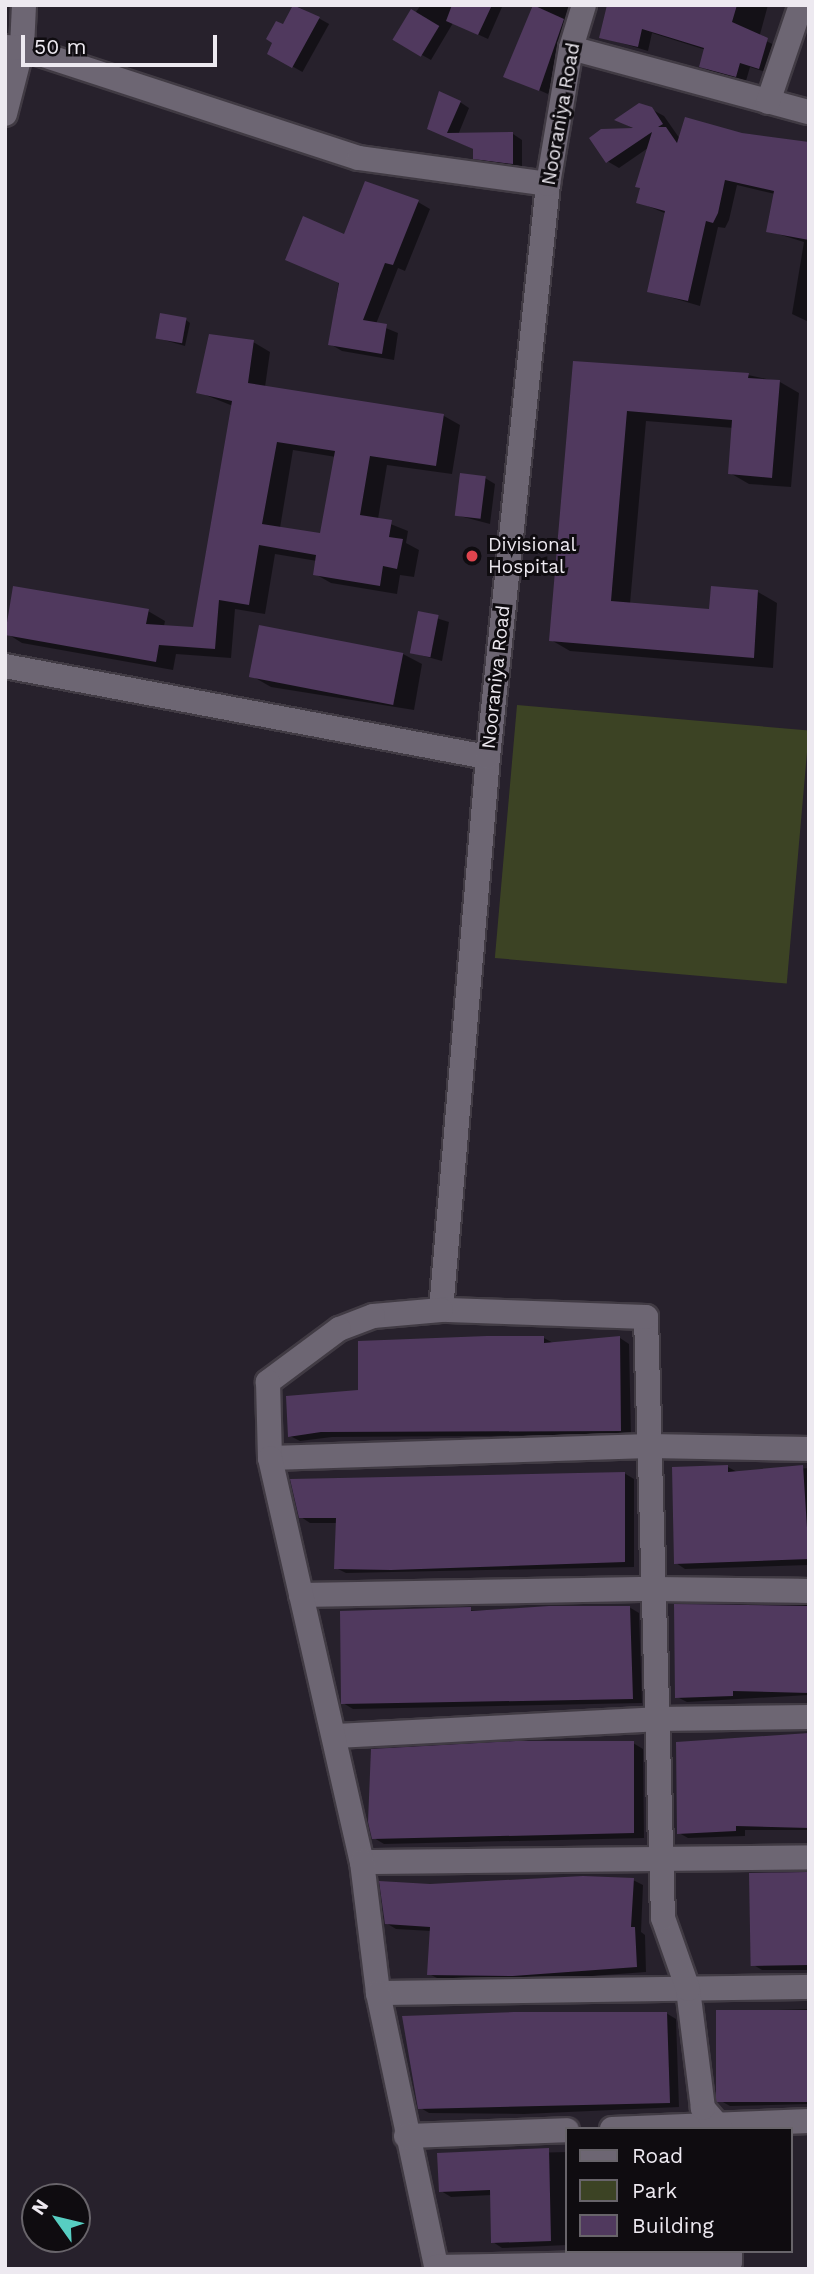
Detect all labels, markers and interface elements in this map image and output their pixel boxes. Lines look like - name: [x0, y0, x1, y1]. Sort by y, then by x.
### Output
- scale bar: [24, 21, 220, 65]
- text: 50 m: [34, 34, 86, 59]
- street label: Nooraniya Road: [537, 41, 585, 187]
- place label: Divisional Hospital: [488, 534, 576, 578]
- marker: Divisional Hospital: [462, 546, 482, 566]
- street label: Nooraniya Road: [477, 604, 515, 750]
- legend: [566, 2127, 793, 2253]
- text: Road: [632, 2143, 683, 2168]
- text: Park: [632, 2178, 677, 2203]
- north arrow: [21, 2183, 91, 2253]
- text: N: [26, 2195, 53, 2219]
- text: Building: [632, 2213, 714, 2238]

